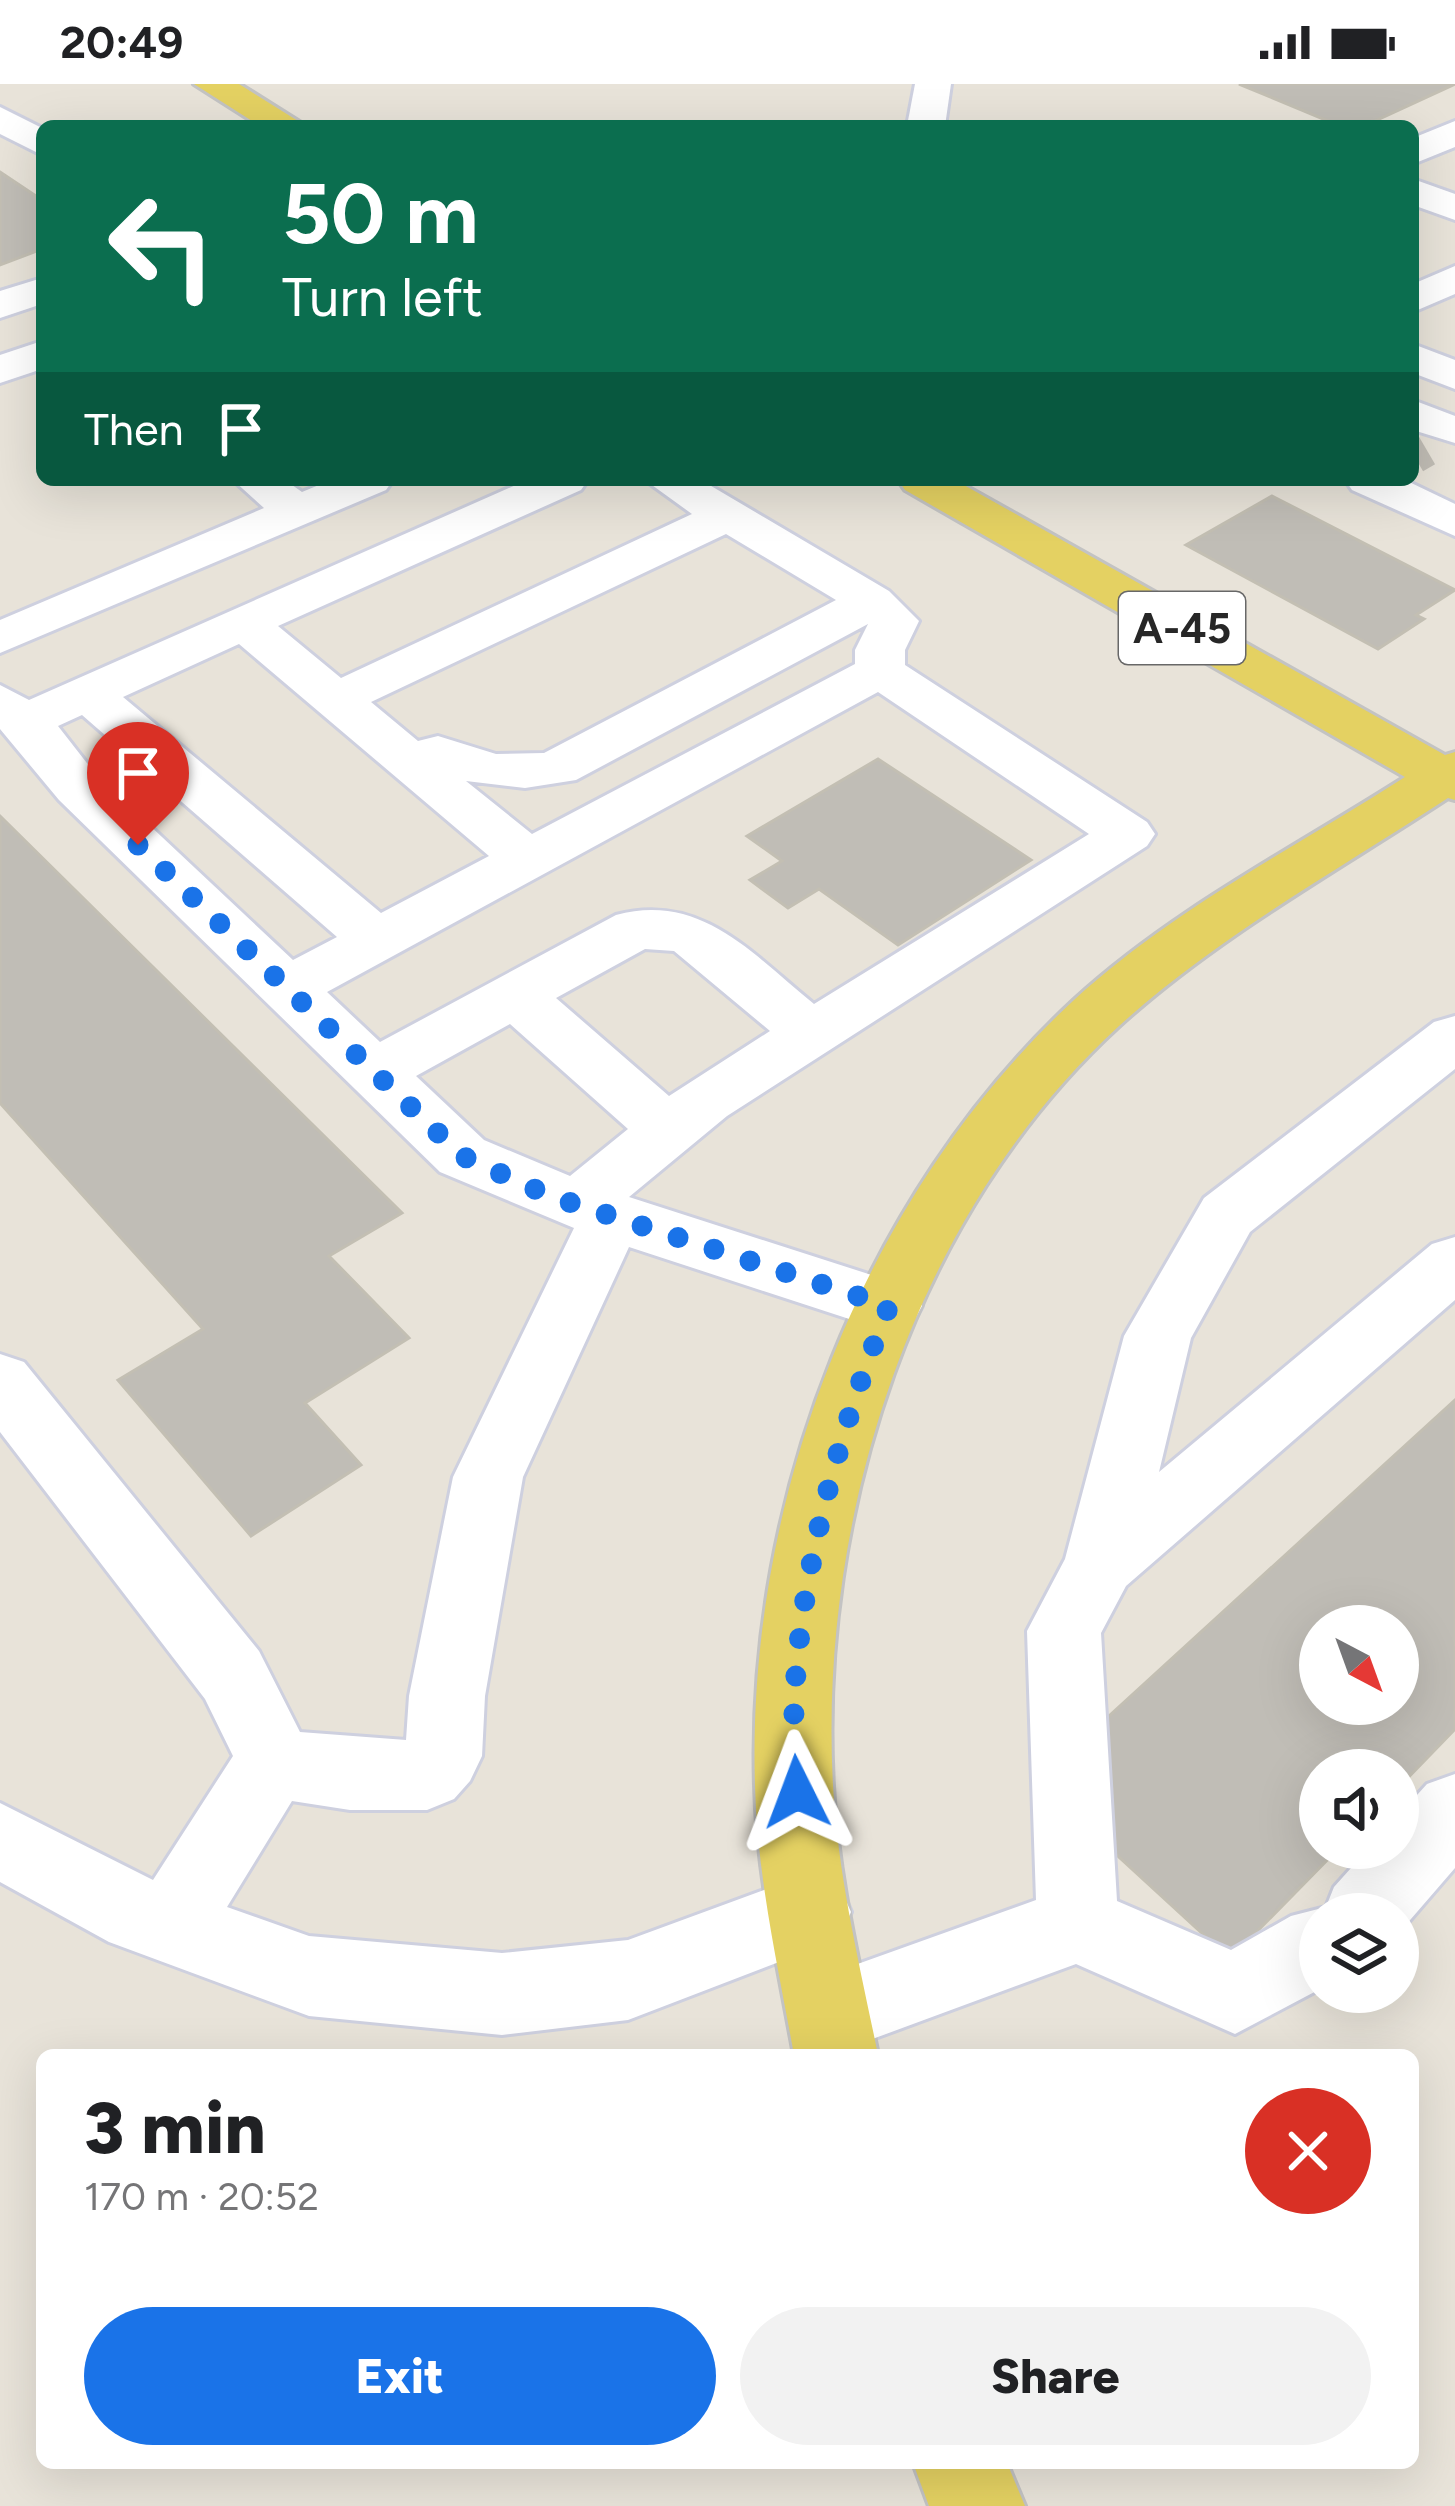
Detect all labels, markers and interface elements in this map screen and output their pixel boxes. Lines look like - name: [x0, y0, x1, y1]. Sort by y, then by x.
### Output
- text: 20:49: [60, 15, 183, 69]
- text: 50 m: [282, 163, 478, 264]
- icon: left: [84, 168, 240, 324]
- text: Turn left: [282, 265, 483, 330]
- icon: arrive: [208, 396, 274, 462]
- text: Then: [84, 402, 184, 456]
- road number: A-45: [1119, 592, 1245, 664]
- pin: [87, 722, 189, 845]
- icon: arrive: [105, 740, 171, 806]
- north arrow: [1299, 1605, 1419, 1725]
- map controls: [1299, 1605, 1419, 2013]
- position arrow: [734, 1729, 860, 1855]
- button: sound: [1299, 1749, 1419, 1869]
- button: layers: [1299, 1893, 1419, 2013]
- text: 3 min: [84, 2085, 266, 2171]
- button: close: [1245, 2088, 1371, 2214]
- text: 170 m · 20:52: [84, 2173, 319, 2220]
- button: Exit: [84, 2307, 716, 2445]
- button: Share: [740, 2307, 1371, 2445]

